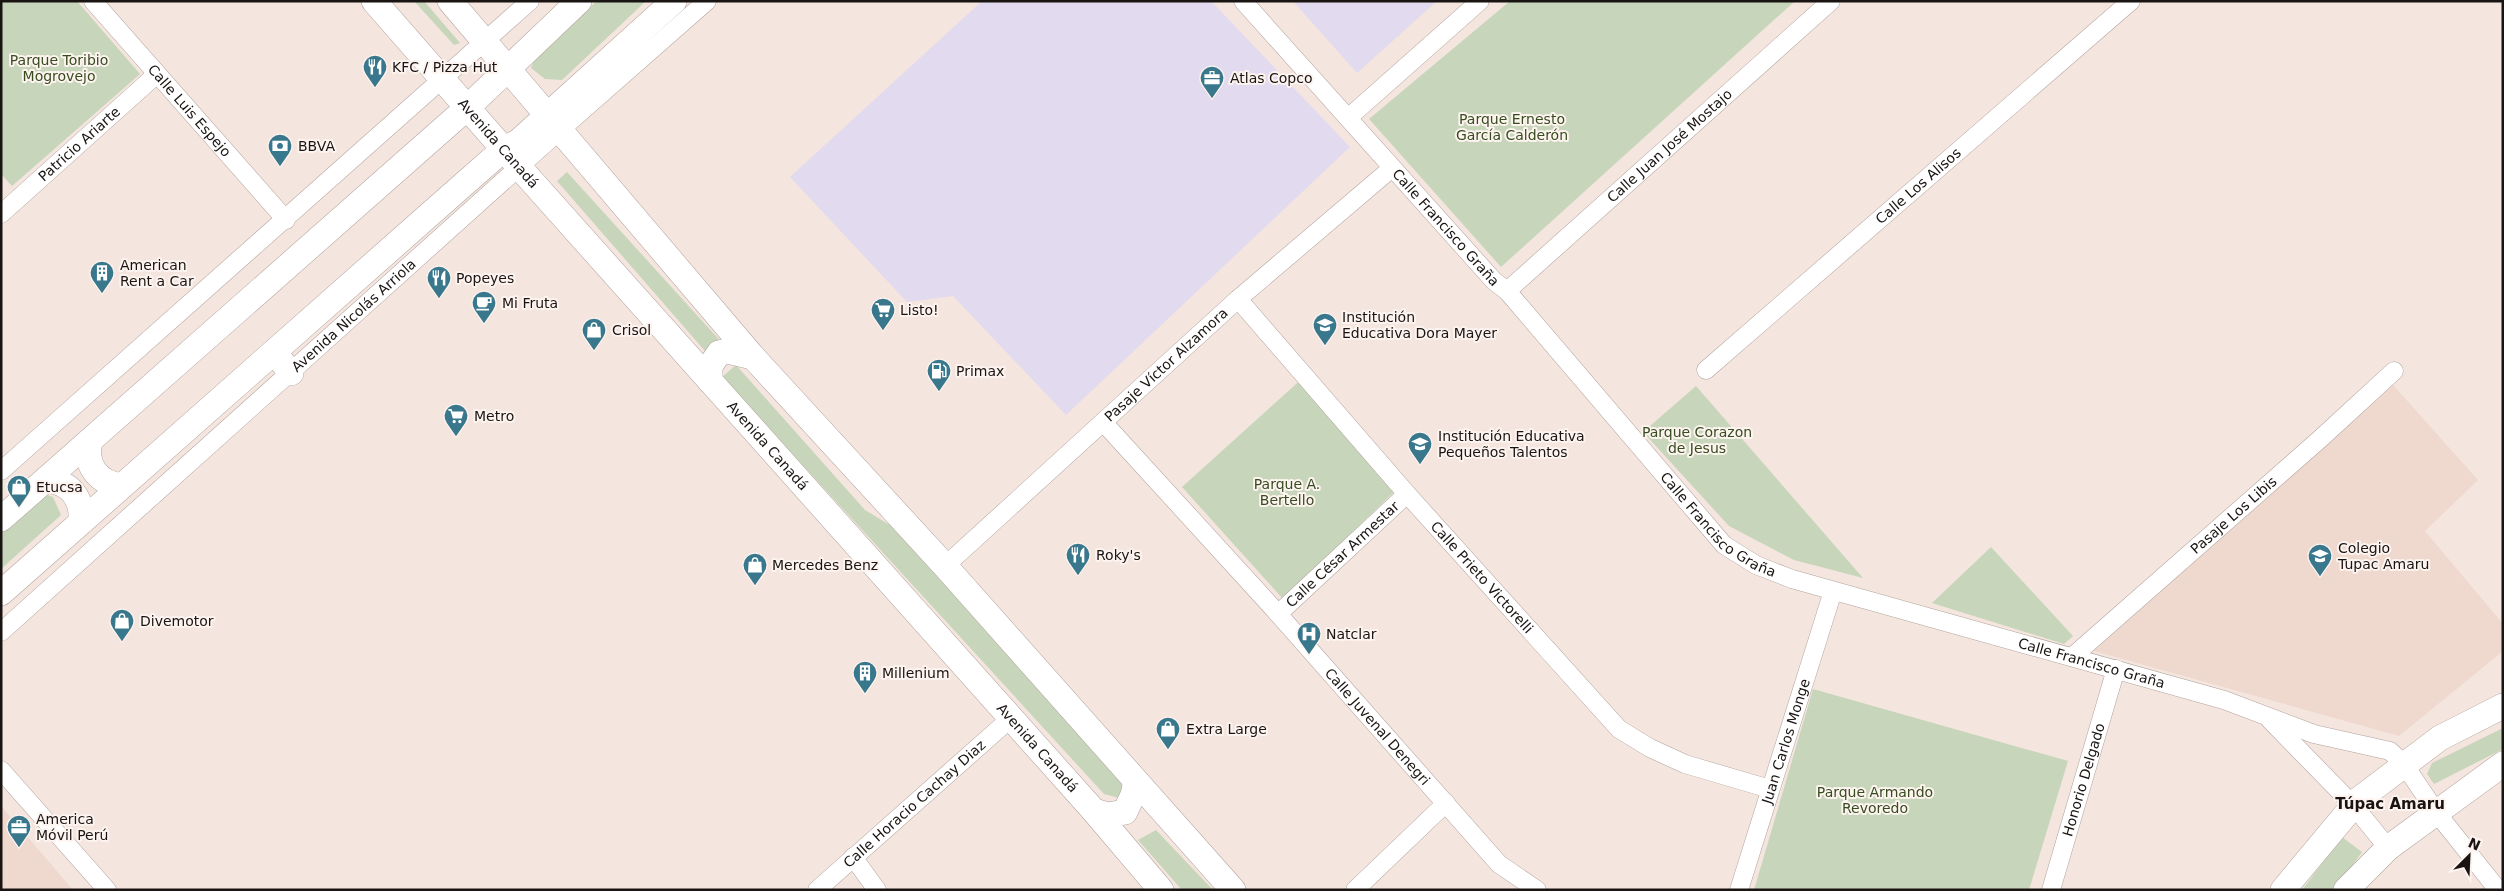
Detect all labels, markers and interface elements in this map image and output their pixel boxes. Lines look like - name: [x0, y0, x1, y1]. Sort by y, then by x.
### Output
- park label: Parque Toribio Mogrovejo: [10, 52, 108, 84]
- restaurant icon: KFC / Pizza Hut: [362, 54, 388, 88]
- place label: KFC / Pizza Hut: [392, 59, 498, 75]
- street label: Calle Luis Espejo: [145, 61, 234, 160]
- office icon: Atlas Copco: [1199, 65, 1225, 99]
- place label: Atlas Copco: [1230, 70, 1313, 86]
- street label: Calle Juan José Mostajo: [1604, 86, 1735, 206]
- street label: Avenida Canadá: [455, 95, 542, 191]
- street label: Patricio Ariarte: [35, 103, 123, 185]
- park label: Parque Ernesto García Calderón: [1456, 111, 1568, 143]
- bank icon: BBVA: [267, 133, 293, 167]
- place label: BBVA: [298, 138, 335, 154]
- street label: Calle Los Alisos: [1872, 144, 1964, 227]
- street label: Calle Francisco Graña: [1389, 165, 1503, 289]
- street label: Avenida Nicolás Arriola: [288, 256, 419, 375]
- place label: American Rent a Car: [120, 257, 194, 289]
- building icon: American Rent a Car: [89, 260, 115, 294]
- restaurant icon: Popeyes: [426, 265, 452, 299]
- place label: Popeyes: [456, 270, 514, 286]
- cafe icon: Mi Fruta: [471, 290, 497, 324]
- place label: Mi Fruta: [502, 295, 558, 311]
- supermarket icon: Listo!: [870, 297, 896, 331]
- place label: Listo!: [900, 302, 939, 318]
- street label: Pasaje Víctor Alzamora: [1101, 305, 1231, 425]
- place label: Institución Educativa Dora Mayer: [1342, 309, 1497, 341]
- school or university icon: Institución Educativa Dora Mayer: [1312, 312, 1338, 346]
- shop icon: Crisol: [581, 317, 607, 351]
- place label: Crisol: [612, 322, 651, 338]
- fuel station icon: Primax: [926, 358, 952, 392]
- place label: Primax: [956, 363, 1004, 379]
- street label: Avenida Canadá: [724, 398, 812, 493]
- supermarket icon: Metro: [443, 403, 469, 437]
- place label: Metro: [474, 408, 514, 424]
- park label: Parque Corazon de Jesus: [1642, 424, 1752, 456]
- place label: Institución Educativa Pequeños Talentos: [1438, 428, 1585, 460]
- school or university icon: Institución Educativa Pequeños Talentos: [1407, 431, 1433, 465]
- street label: Calle Francisco Graña: [1657, 469, 1778, 580]
- street label: Pasaje Los Libis: [2187, 473, 2280, 557]
- shop icon: Etucsa: [6, 474, 32, 508]
- park label: Parque A. Bertello: [1254, 476, 1320, 508]
- place label: Etucsa: [36, 479, 83, 495]
- street label: Calle César Armestar: [1283, 498, 1402, 610]
- street label: Calle Prieto Victorelli: [1428, 518, 1536, 636]
- place label: Colegio Tupac Amaru: [2337, 540, 2429, 572]
- restaurant icon: Roky's: [1065, 542, 1091, 576]
- school or university icon: Colegio Tupac Amaru: [2307, 543, 2333, 577]
- place label: Roky's: [1096, 547, 1141, 563]
- shop icon: Mercedes Benz: [742, 552, 768, 586]
- place label: Mercedes Benz: [772, 557, 878, 573]
- shop icon: Divemotor: [109, 608, 135, 642]
- place label: Divemotor: [140, 613, 214, 629]
- hospital icon: Natclar: [1296, 621, 1322, 655]
- place label: Natclar: [1326, 626, 1377, 642]
- street label: Calle Francisco Graña: [2016, 635, 2167, 691]
- building icon: Millenium: [852, 660, 878, 694]
- place label: Millenium: [882, 665, 950, 681]
- street label: Calle Juvenal Denegri: [1322, 665, 1433, 788]
- street label: Juan Carlos Monge: [1758, 677, 1813, 807]
- street label: Avenida Canadá: [994, 700, 1081, 796]
- shop icon: Extra Large: [1155, 716, 1181, 750]
- place label: Extra Large: [1186, 721, 1267, 737]
- street label: Honorio Delgado: [2059, 721, 2108, 838]
- street label: Calle Horacio Cachay Diaz: [840, 737, 989, 871]
- park label: Parque Armando Revoredo: [1817, 784, 1933, 816]
- district label: Túpac Amaru: [2335, 795, 2445, 813]
- place label: America Móvil Perú: [36, 811, 108, 843]
- office icon: America Móvil Perú: [6, 814, 32, 848]
- north arrow: [2444, 831, 2494, 881]
- text: N: [2466, 834, 2483, 854]

